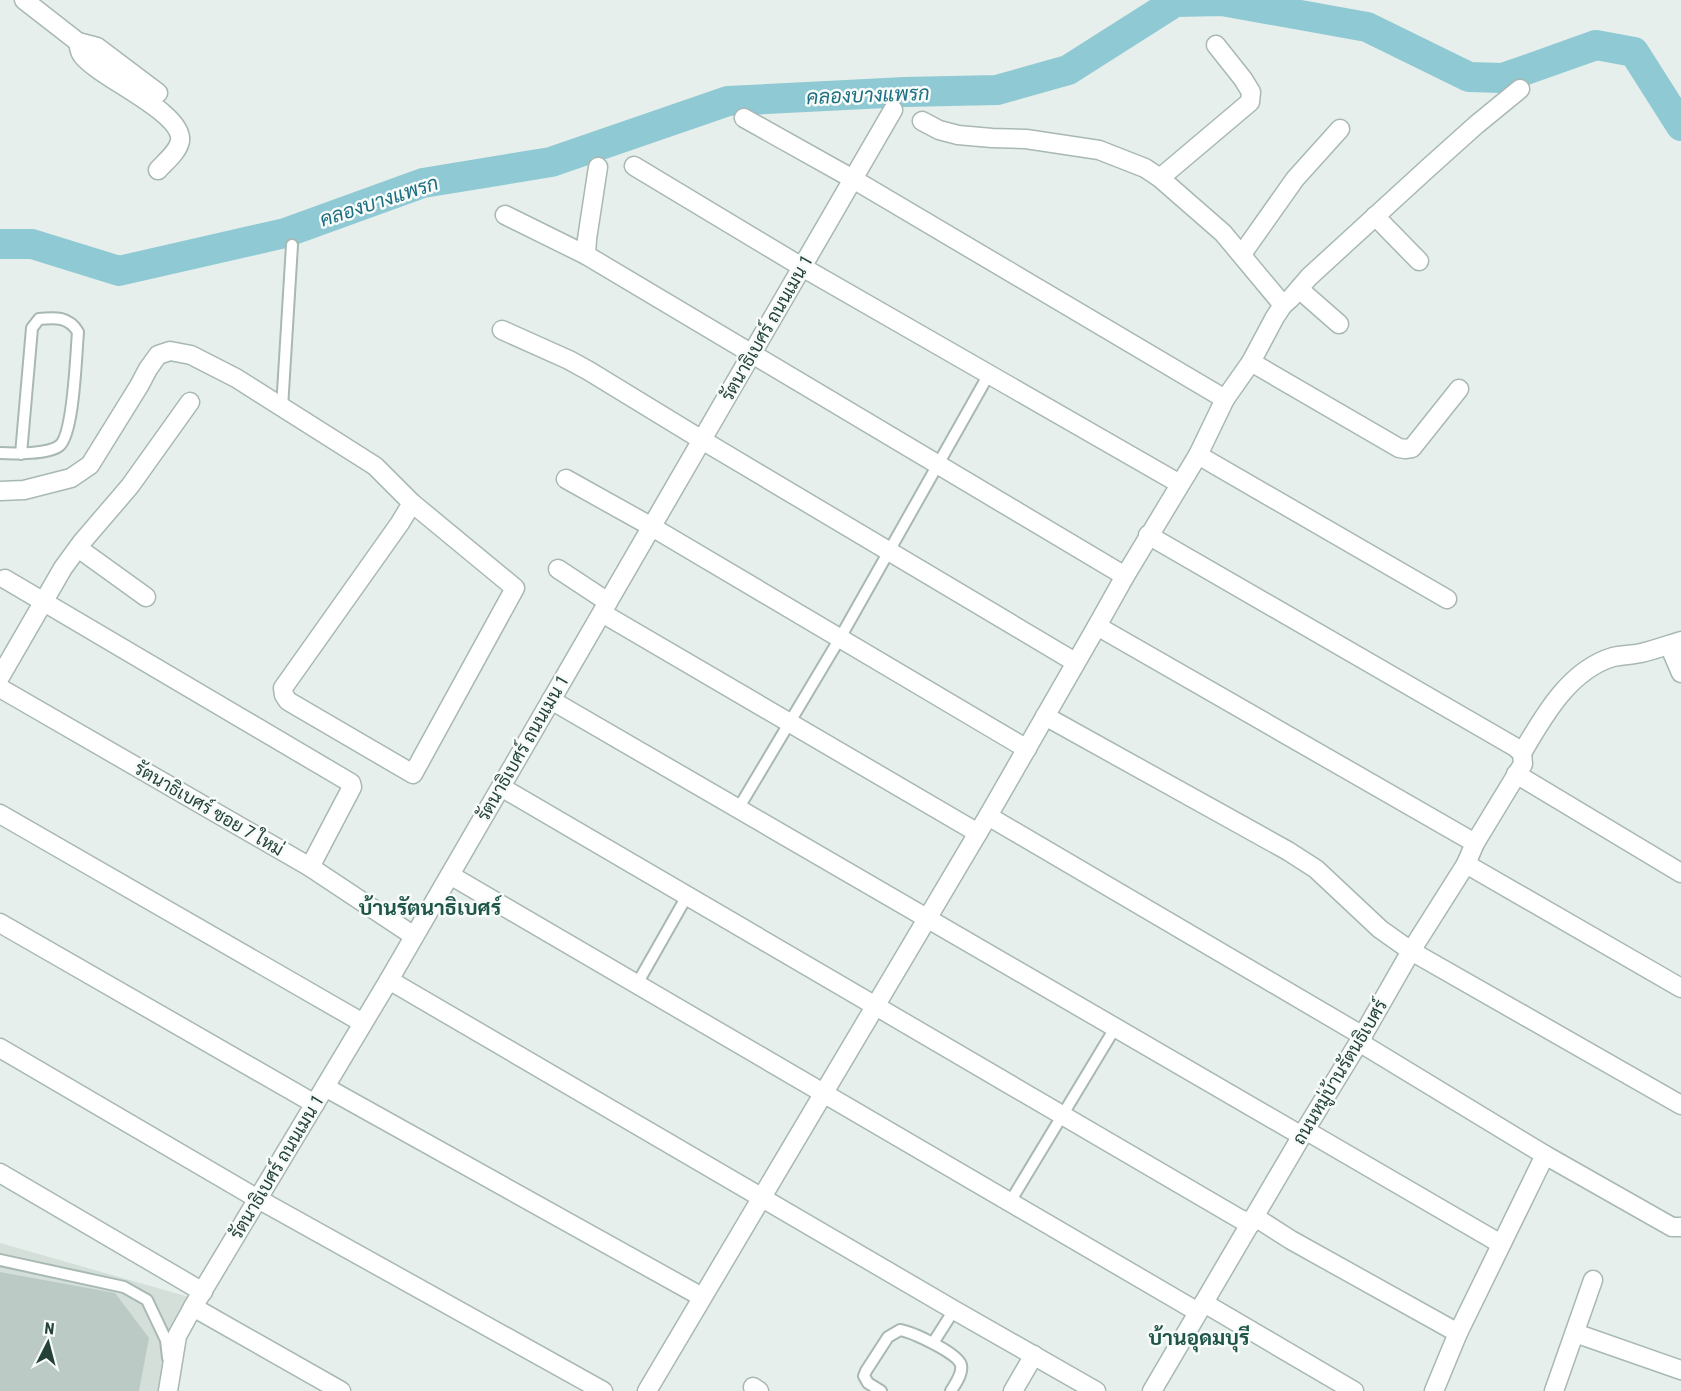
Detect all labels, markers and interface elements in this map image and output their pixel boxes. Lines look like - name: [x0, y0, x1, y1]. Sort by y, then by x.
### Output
- water label: คลองบางแพรก: [806, 81, 930, 109]
- water label: คลองบางแพรก: [317, 171, 441, 231]
- street label: รัตนาธิเบศร์ ถนนเมน 1: [714, 250, 817, 404]
- street label: รัตนาธิเบศร์ ถนนเมน 1: [470, 670, 573, 824]
- street label: รัตนาธิเบศร์ ซอย 7 ใหม่: [131, 756, 289, 860]
- district label: บ้านรัตนาธิเบศร์: [359, 895, 503, 920]
- street label: ถนนหมู่บ้านรัตนธิเบศร์: [1286, 994, 1394, 1150]
- street label: รัตนาธิเบศร์ ถนนเมน 1: [223, 1090, 328, 1243]
- north arrow: [18, 1313, 78, 1373]
- text: N: [44, 1319, 55, 1339]
- district label: บ้านอุดมบุรี: [1149, 1325, 1249, 1353]

